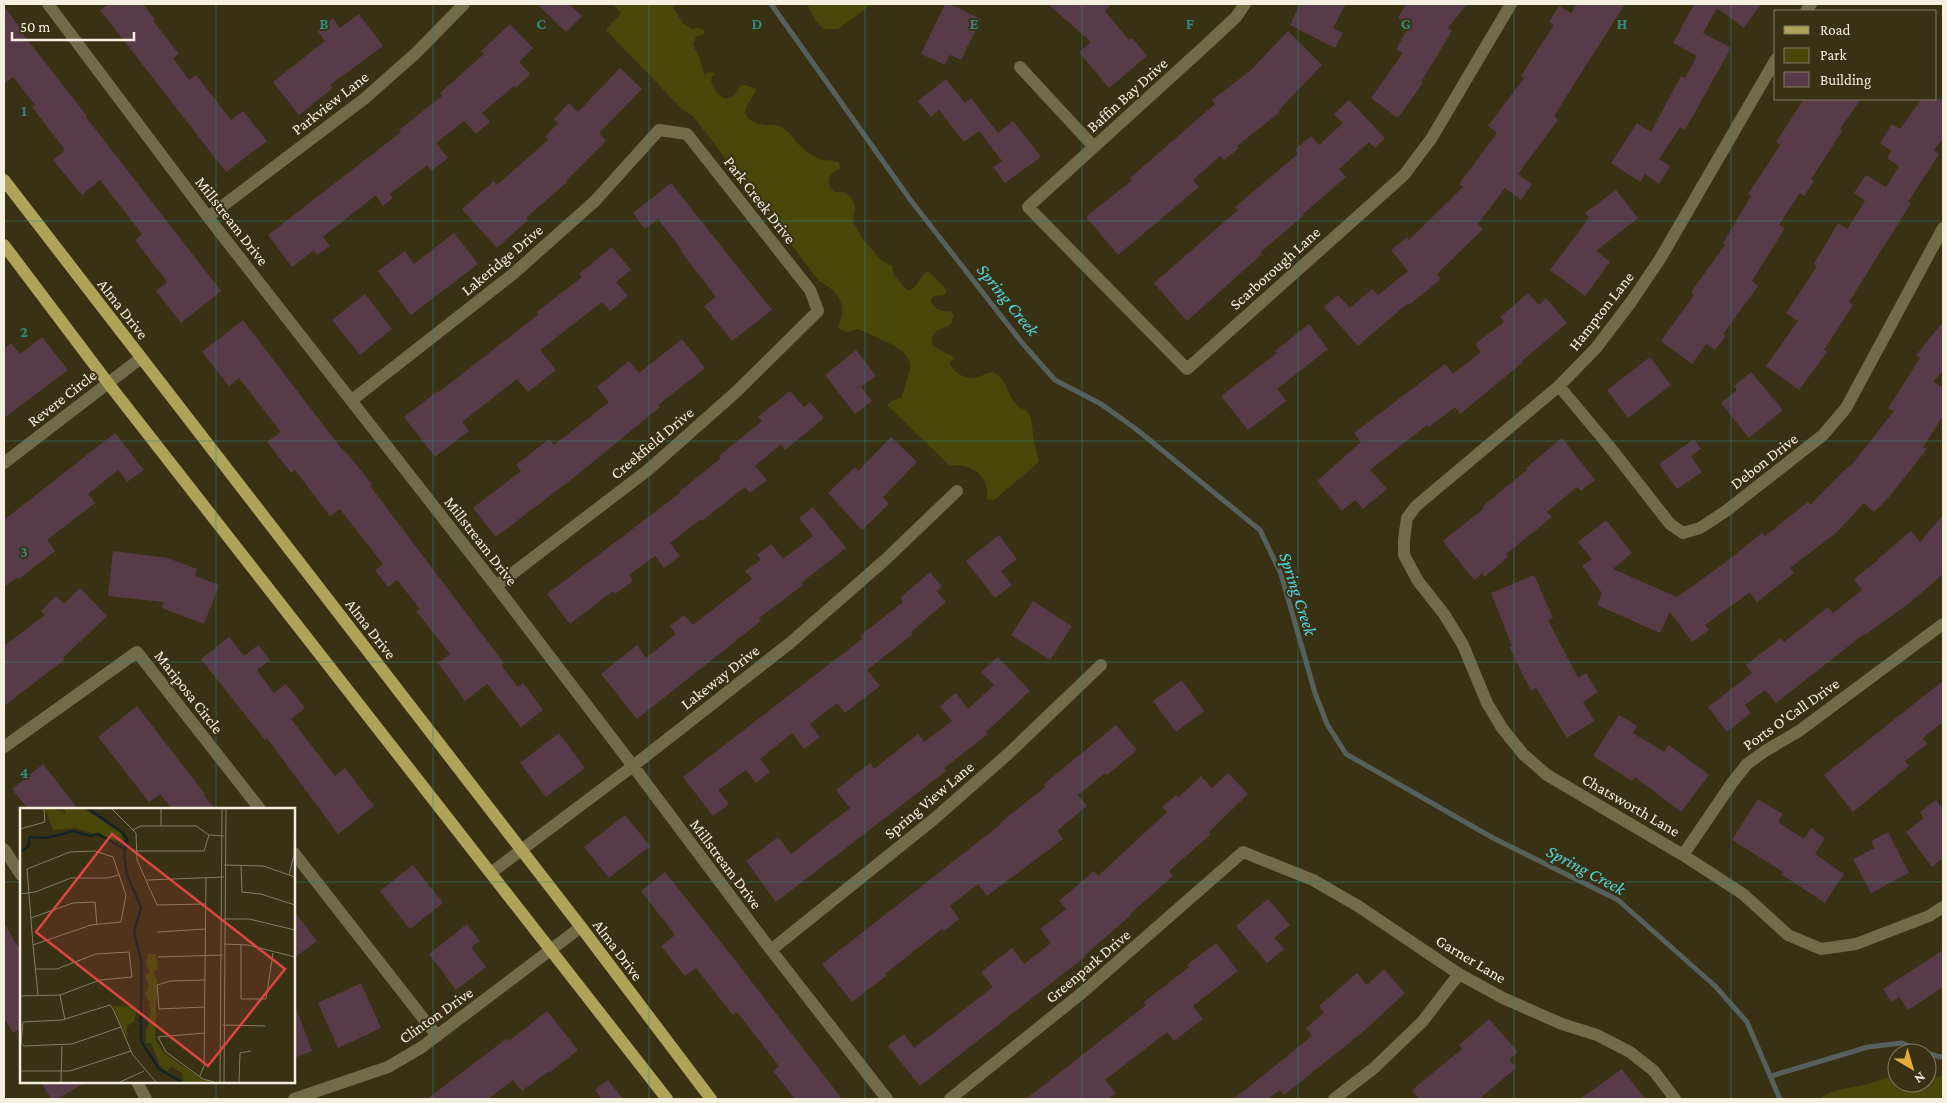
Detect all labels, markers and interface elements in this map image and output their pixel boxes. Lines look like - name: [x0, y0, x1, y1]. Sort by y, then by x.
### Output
- scale bar: [12, 10, 135, 42]
- legend: [1774, 10, 1937, 100]
- text: B: [319, 15, 329, 32]
- text: C: [536, 15, 546, 32]
- text: D: [751, 15, 763, 32]
- text: E: [969, 15, 979, 32]
- text: F: [1186, 15, 1195, 32]
- text: G: [1401, 15, 1411, 32]
- text: H: [1617, 15, 1628, 32]
- text: 50 m: [20, 19, 50, 35]
- text: Road: [1820, 22, 1851, 38]
- text: Park: [1820, 47, 1847, 63]
- street label: Baffin Bay Drive: [1083, 54, 1171, 136]
- street label: Parkview Lane: [288, 68, 372, 138]
- text: Building: [1820, 72, 1871, 89]
- text: 1: [21, 102, 27, 119]
- street label: Park Creek Drive: [721, 153, 799, 247]
- street label: Millstream Drive: [192, 173, 272, 269]
- street label: Lakeridge Drive: [458, 221, 547, 300]
- street label: Scarborough Lane: [1226, 223, 1324, 314]
- water label: Spring Creek: [973, 260, 1044, 341]
- street label: Hampton Lane: [1565, 268, 1638, 354]
- street label: Alma Drive: [94, 276, 152, 342]
- text: 2: [20, 323, 28, 340]
- street label: Revere Circle: [24, 366, 100, 430]
- street label: Creekfield Drive: [607, 404, 697, 482]
- street label: Debon Drive: [1727, 430, 1801, 492]
- street label: Millstream Drive: [441, 493, 521, 589]
- text: 3: [20, 543, 28, 560]
- water label: Spring Creek: [1275, 550, 1321, 639]
- street label: Alma Drive: [342, 596, 400, 662]
- street label: Lakeway Drive: [678, 641, 763, 713]
- street label: Mariposa Circle: [151, 647, 227, 737]
- street label: Ports O'Call Drive: [1740, 675, 1842, 753]
- street label: Spring View Lane: [881, 758, 978, 843]
- text: 4: [20, 764, 29, 781]
- street label: Chatsworth Lane: [1579, 770, 1683, 840]
- inset map: [20, 808, 295, 1083]
- street label: Millstream Drive: [687, 816, 765, 912]
- water label: Spring Creek: [1543, 841, 1630, 900]
- street label: Alma Drive: [590, 916, 646, 984]
- street label: Greenpark Drive: [1042, 926, 1134, 1007]
- street label: Garner Lane: [1433, 931, 1509, 987]
- street label: Clinton Drive: [396, 983, 476, 1047]
- north arrow: [1887, 1043, 1937, 1093]
- text: N: [1911, 1069, 1929, 1088]

